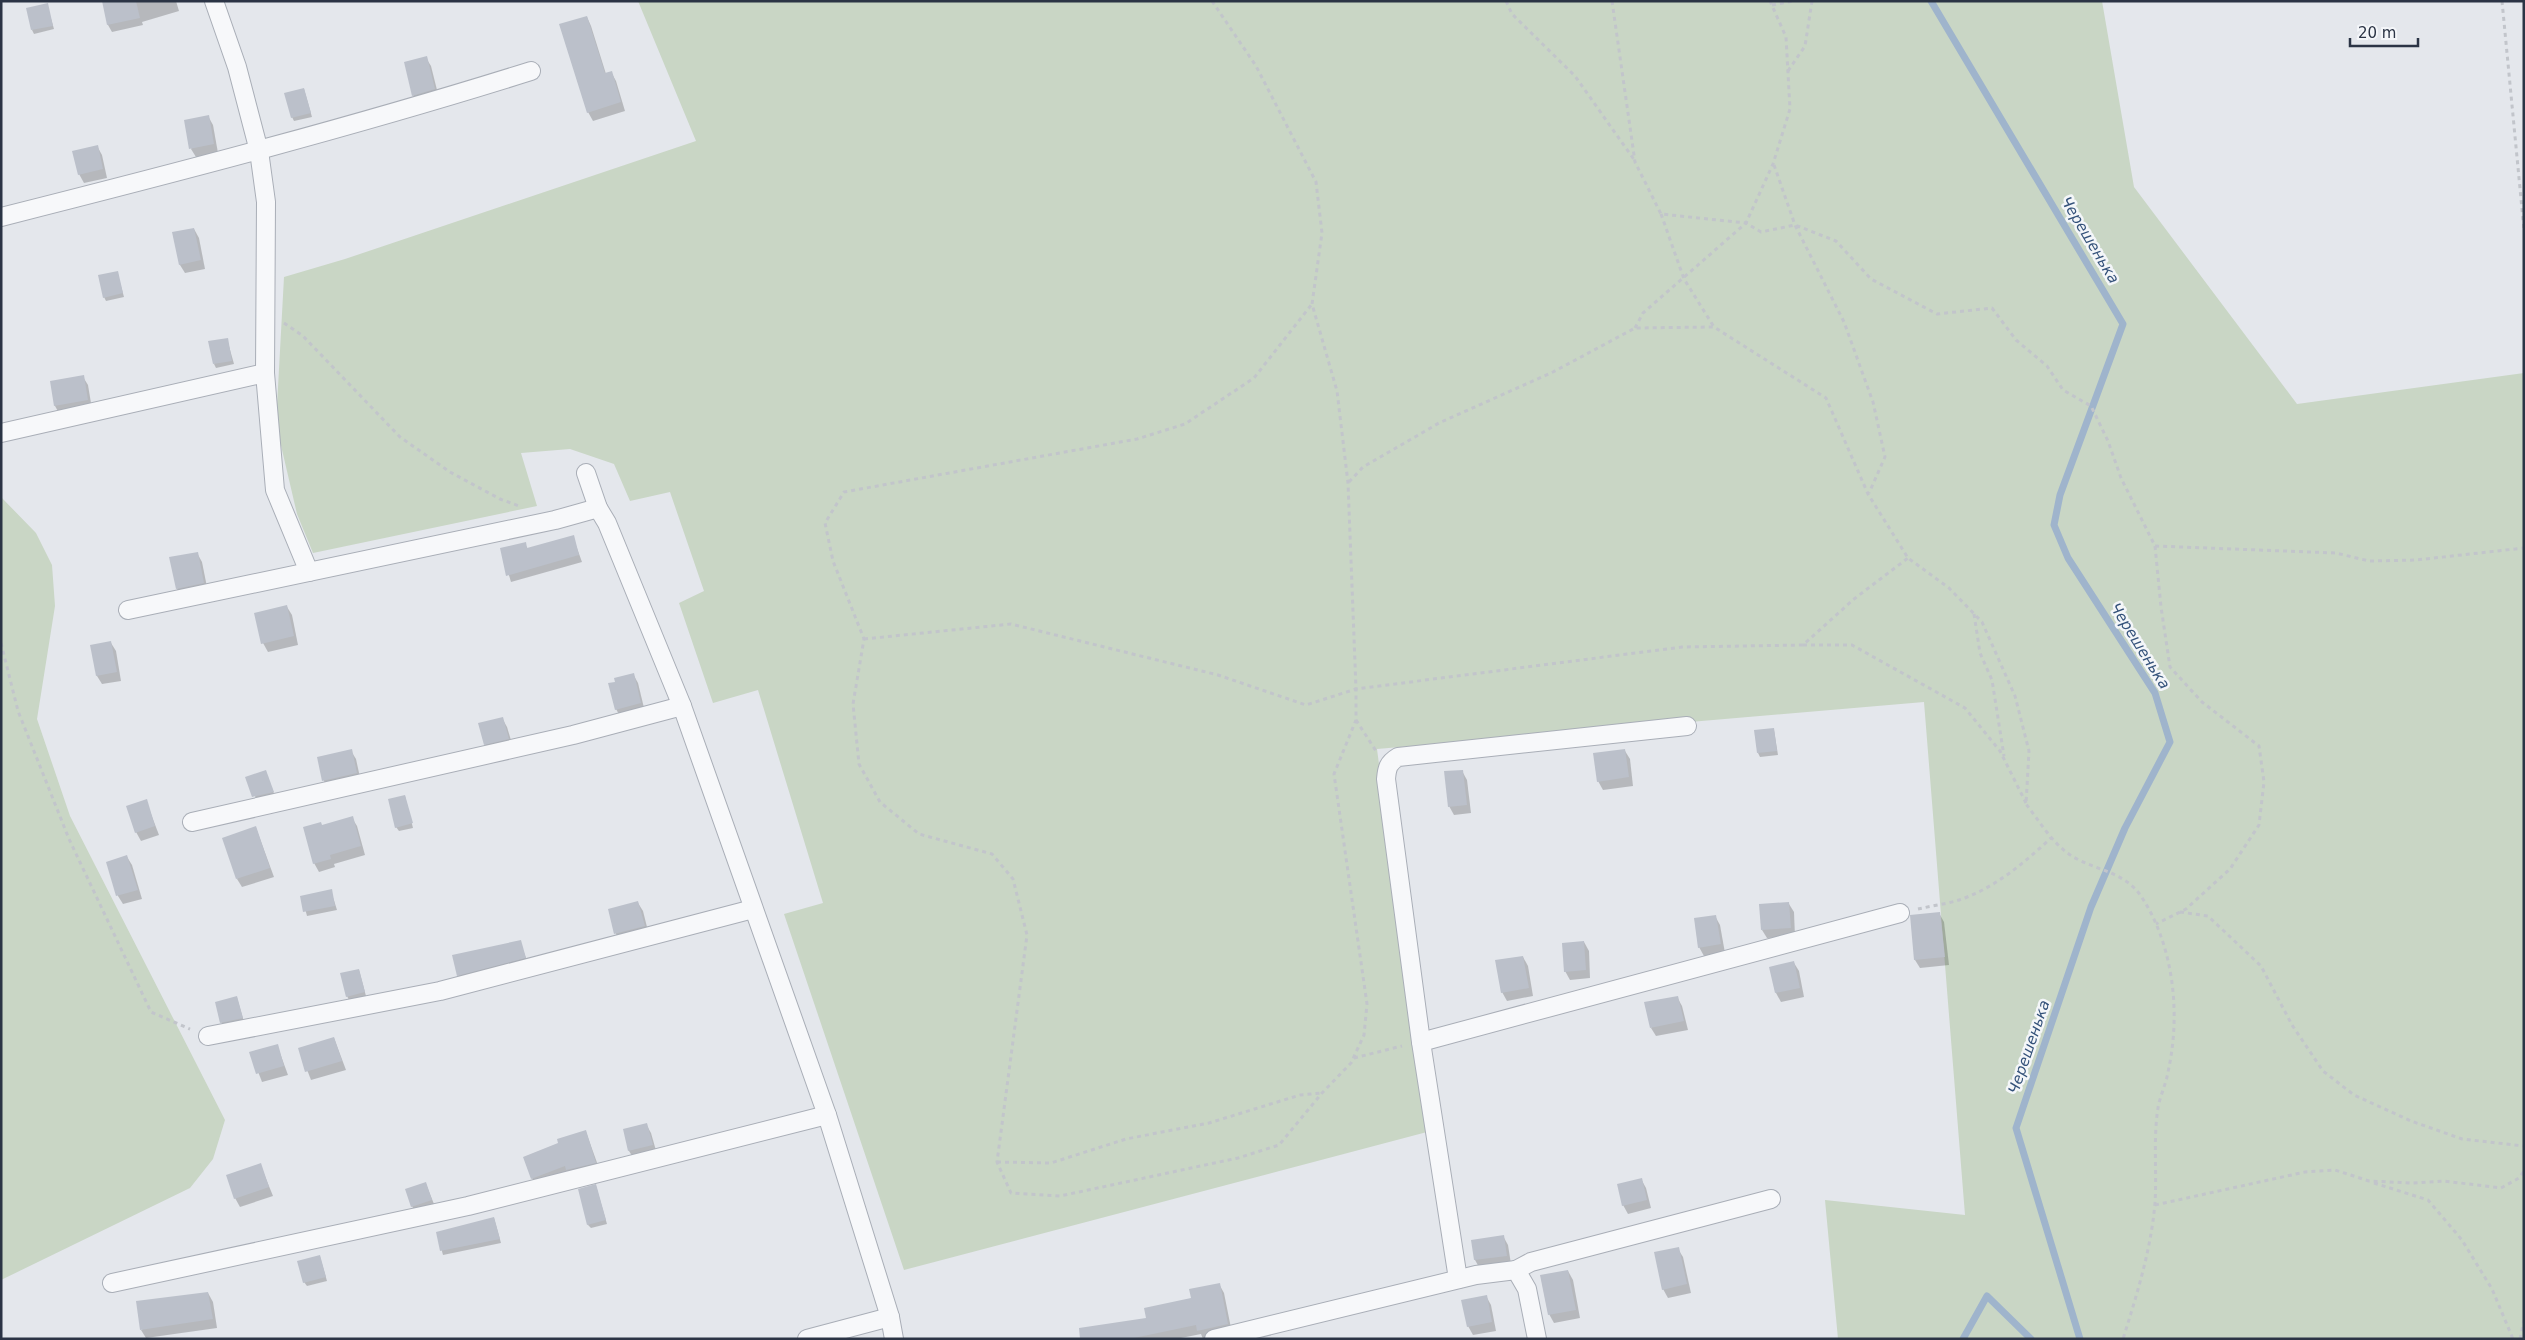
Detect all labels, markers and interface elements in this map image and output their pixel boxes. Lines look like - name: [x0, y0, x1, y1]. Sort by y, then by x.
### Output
- scale bar: [2350, 15, 2418, 47]
- text: 20 m: [2358, 24, 2396, 42]
- water label: Черешенька: [2057, 193, 2123, 287]
- water label: Черешенька: [2106, 600, 2174, 692]
- water label: Черешенька: [2005, 998, 2053, 1096]

